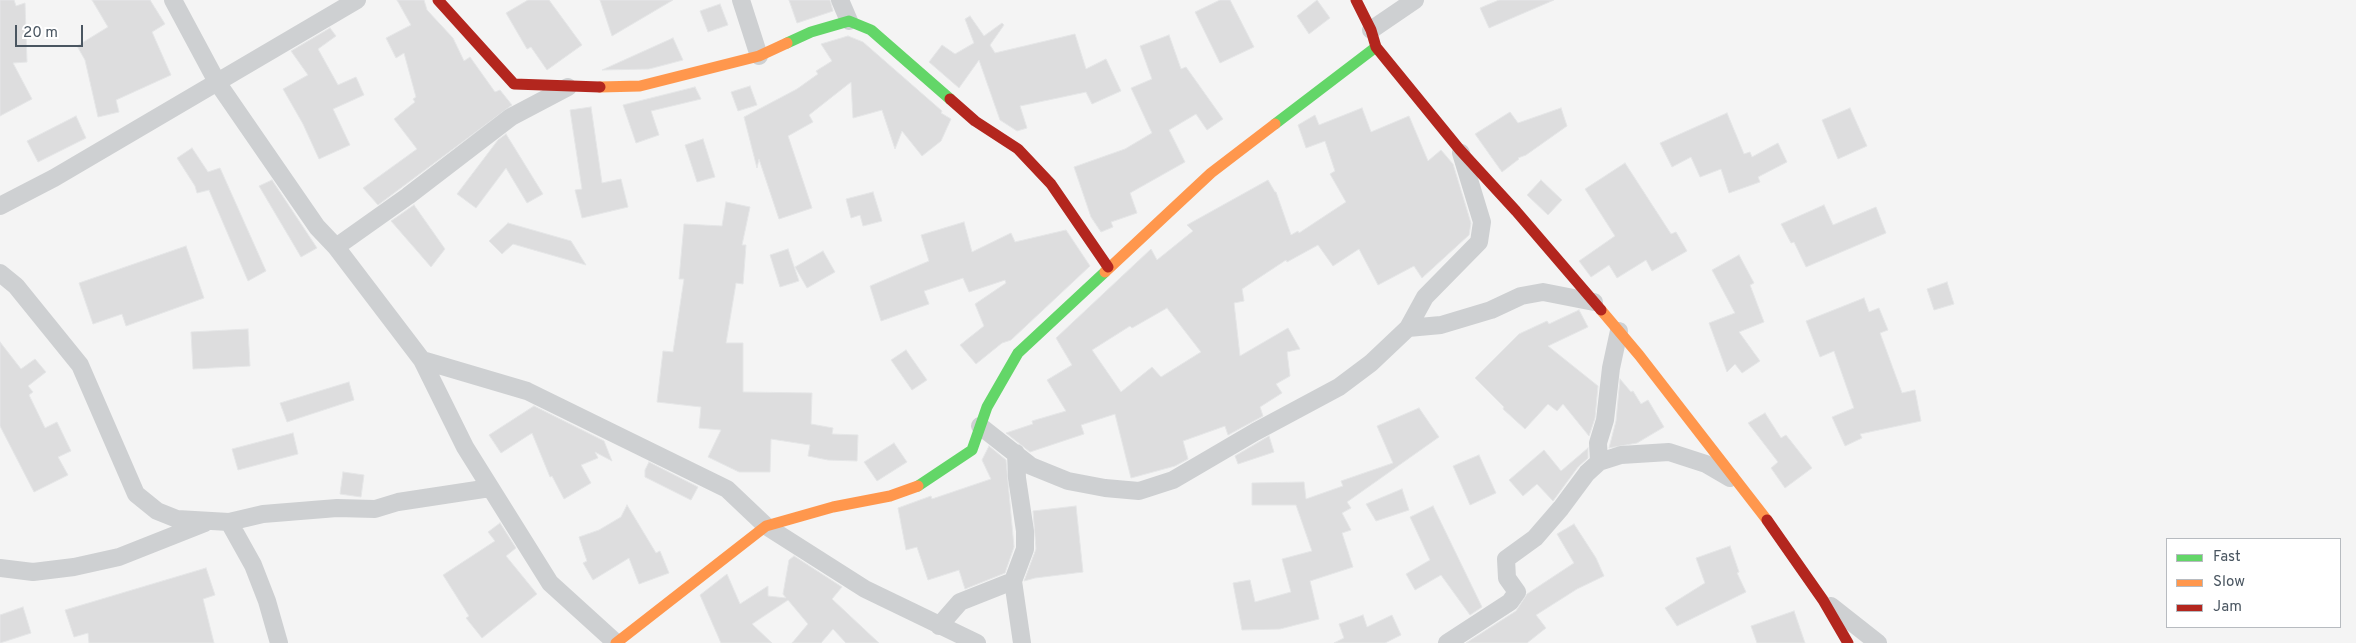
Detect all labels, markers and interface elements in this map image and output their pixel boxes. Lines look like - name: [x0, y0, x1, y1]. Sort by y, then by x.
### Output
- scale bar: [18, 15, 85, 47]
- text: 20 m: [23, 24, 58, 43]
- legend: [2166, 538, 2341, 628]
- text: Fast: [2213, 548, 2241, 567]
- text: Slow: [2213, 573, 2245, 592]
- text: Jam: [2213, 598, 2242, 617]

